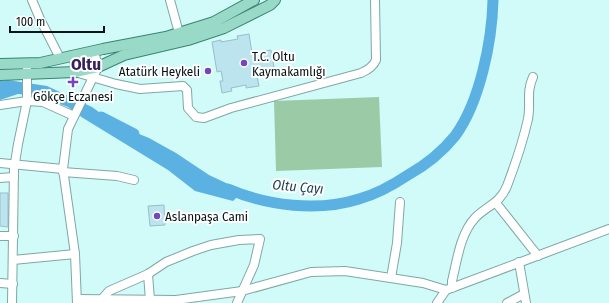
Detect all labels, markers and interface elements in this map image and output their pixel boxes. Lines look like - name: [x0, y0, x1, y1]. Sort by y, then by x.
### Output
- scale bar: [10, 8, 104, 34]
- text: 100 m: [16, 15, 45, 29]
- place label: T.C. Oltu Kaymakamlığı: [252, 49, 325, 79]
- district label: Oltu: [71, 54, 101, 75]
- marker: T.C. Oltu Kaymakamlığı: [239, 58, 249, 68]
- place label: Atatürk Heykeli: [119, 64, 200, 79]
- marker: Atatürk Heykeli: [203, 66, 213, 76]
- marker: Gökçe Eczanesi: [68, 77, 78, 87]
- place label: Gökçe Eczanesi: [33, 89, 113, 104]
- water label: Oltu Çayı: [272, 176, 324, 198]
- place label: Aslanpaşa Cami: [165, 209, 248, 224]
- marker: Aslanpaşa Cami: [152, 211, 162, 221]

